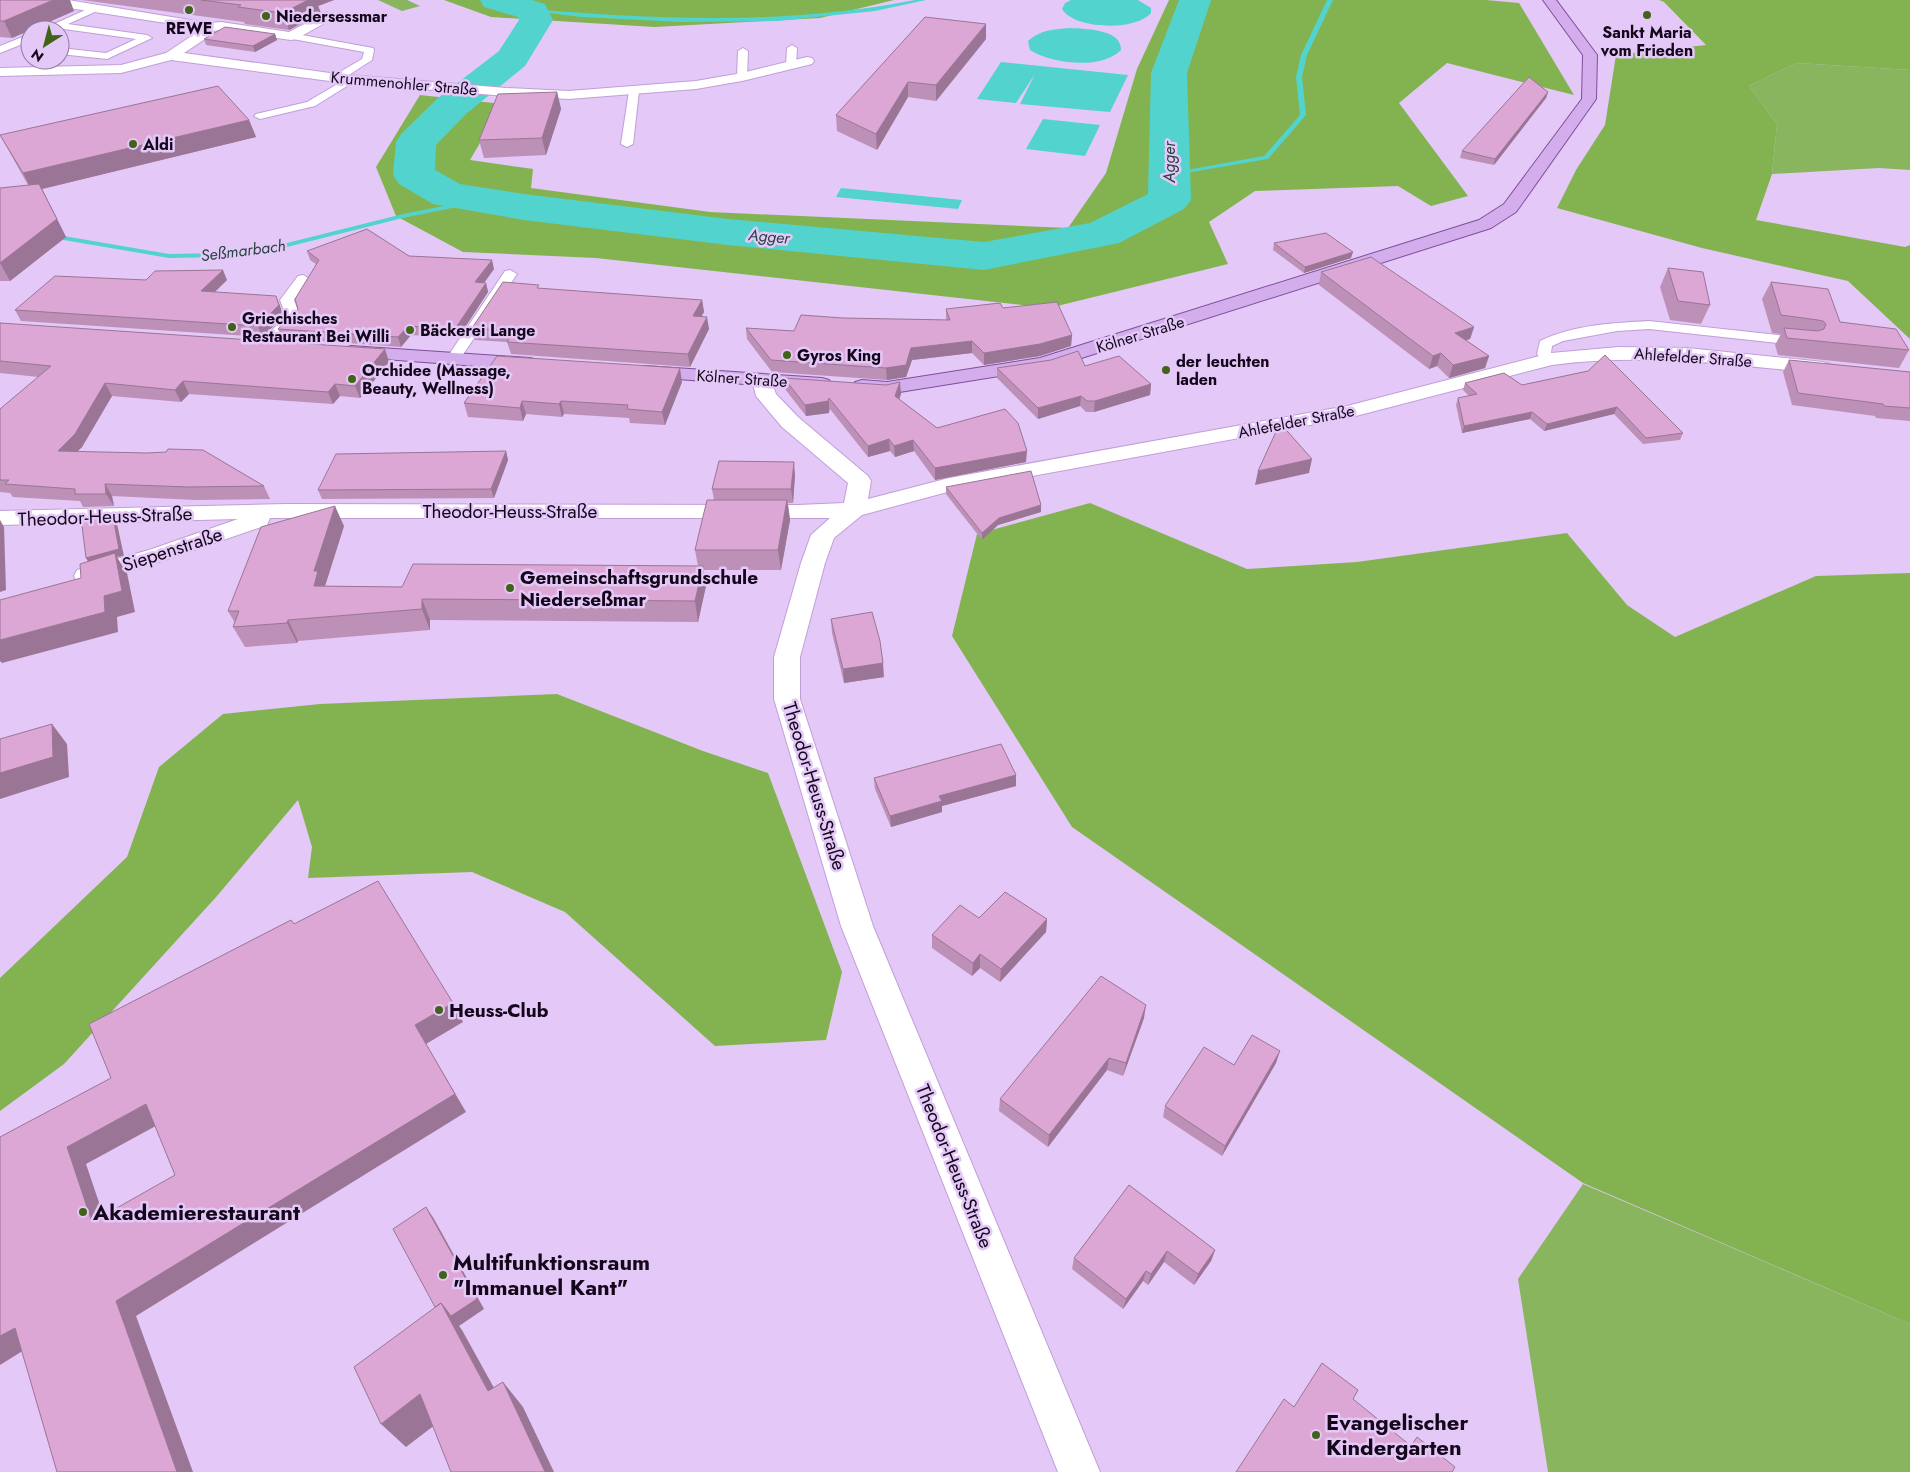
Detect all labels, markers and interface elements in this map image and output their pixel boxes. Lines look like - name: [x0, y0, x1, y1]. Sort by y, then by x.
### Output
- marker: REWE: [183, 4, 195, 16]
- place label: Niedersessmar: [276, 5, 388, 28]
- marker: Sankt Maria vom Frieden: [1641, 9, 1653, 21]
- marker: Niedersessmar: [260, 10, 272, 22]
- place label: REWE: [166, 17, 212, 40]
- north arrow: [20, 20, 70, 70]
- place label: Sankt Maria vom Frieden: [1600, 21, 1693, 62]
- text: N: [27, 44, 48, 67]
- street label: Krummenohler Straße: [330, 66, 478, 101]
- place label: Aldi: [142, 133, 173, 156]
- marker: Aldi: [127, 138, 139, 150]
- water label: Agger: [1158, 140, 1181, 184]
- water label: Agger: [746, 223, 792, 250]
- water label: Seßmarbach: [199, 234, 287, 267]
- place label: Griechisches Restaurant Bei Willi: [242, 307, 390, 348]
- street label: Kölner Straße: [1093, 310, 1187, 359]
- place label: Bäckerei Lange: [420, 319, 535, 342]
- marker: Griechisches Restaurant Bei Willi: [226, 321, 238, 333]
- marker: Bäckerei Lange: [404, 324, 416, 336]
- street label: Ahlefelder Straße: [1633, 342, 1753, 373]
- place label: Gyros King: [797, 344, 881, 367]
- marker: Gyros King: [781, 349, 793, 361]
- place label: der leuchten laden: [1176, 350, 1270, 391]
- place label: Orchidee (Massage, Beauty, Wellness): [362, 359, 511, 400]
- street label: Kölner Straße: [696, 364, 788, 393]
- marker: der leuchten laden: [1160, 364, 1172, 376]
- marker: Orchidee (Massage, Beauty, Wellness): [346, 373, 358, 385]
- street label: Ahlefelder Straße: [1236, 399, 1356, 444]
- street label: Theodor-Heuss-Straße: [423, 498, 597, 525]
- street label: Theodor-Heuss-Straße: [17, 500, 193, 533]
- street label: Siepenstraße: [118, 520, 226, 578]
- place label: Gemeinschaftsgrundschule Niederseßmar: [520, 564, 758, 613]
- marker: Gemeinschaftsgrundschule Niederseßmar: [504, 582, 516, 594]
- street label: Theodor-Heuss-Straße: [776, 699, 853, 874]
- place label: Heuss-Club: [449, 997, 549, 1024]
- marker: Heuss-Club: [433, 1004, 445, 1016]
- street label: Theodor-Heuss-Straße: [909, 1080, 1000, 1252]
- place label: Akademierestaurant: [92, 1196, 300, 1228]
- marker: Akademierestaurant: [77, 1206, 89, 1218]
- place label: Multifunktionsraum "Immanuel Kant": [453, 1246, 650, 1303]
- marker: Multifunktionsraum "Immanuel Kant": [437, 1269, 449, 1281]
- place label: Evangelischer Kindergarten: [1326, 1406, 1468, 1463]
- marker: Evangelischer Kindergarten: [1310, 1429, 1322, 1441]

